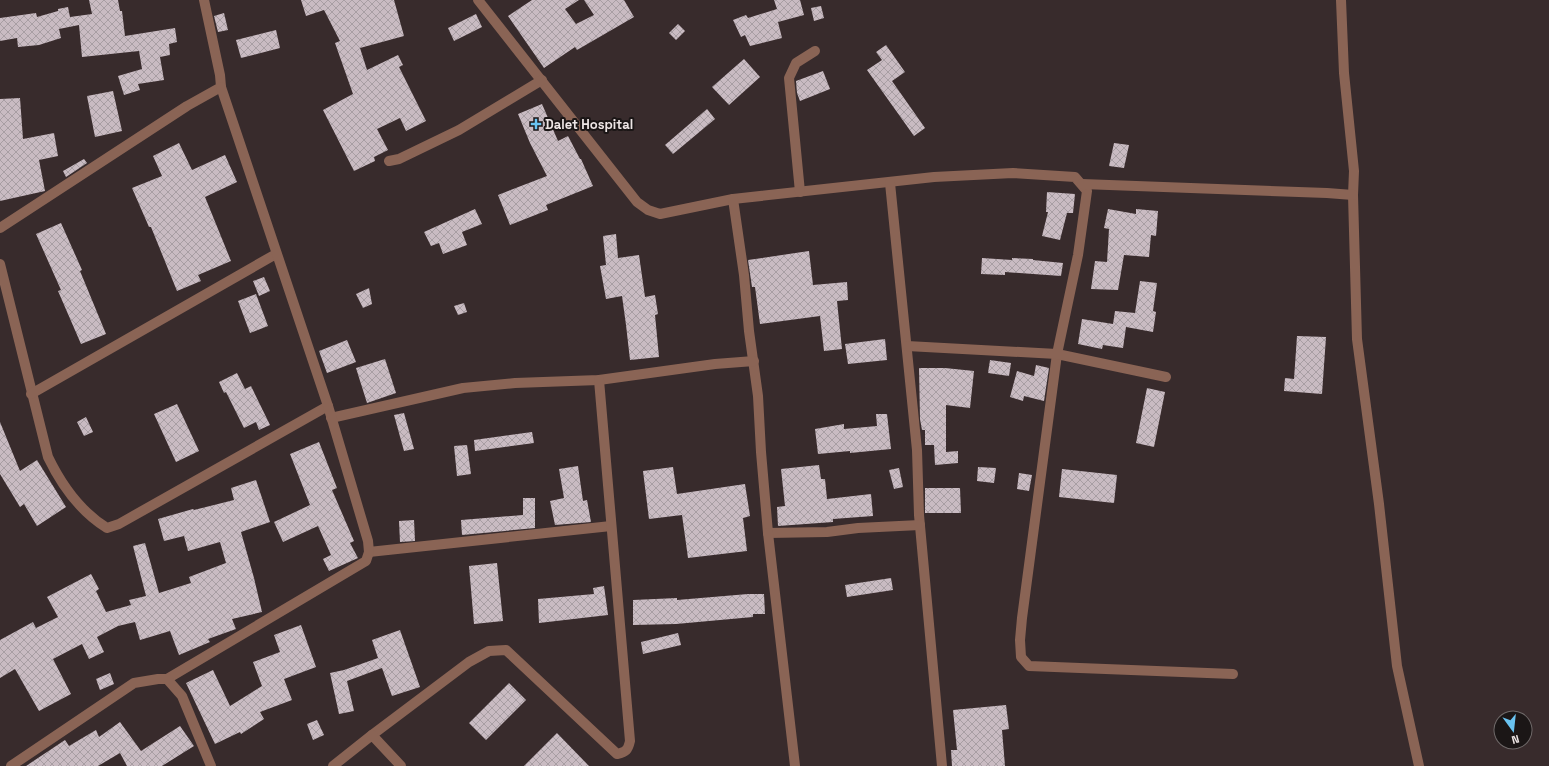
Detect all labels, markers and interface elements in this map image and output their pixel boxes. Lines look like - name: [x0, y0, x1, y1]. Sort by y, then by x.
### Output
- place label: Dalet Hospital: [545, 116, 633, 133]
- marker: Dalet Hospital: [530, 118, 542, 130]
- north arrow: [1493, 710, 1533, 750]
- text: N: [1510, 732, 1521, 747]

